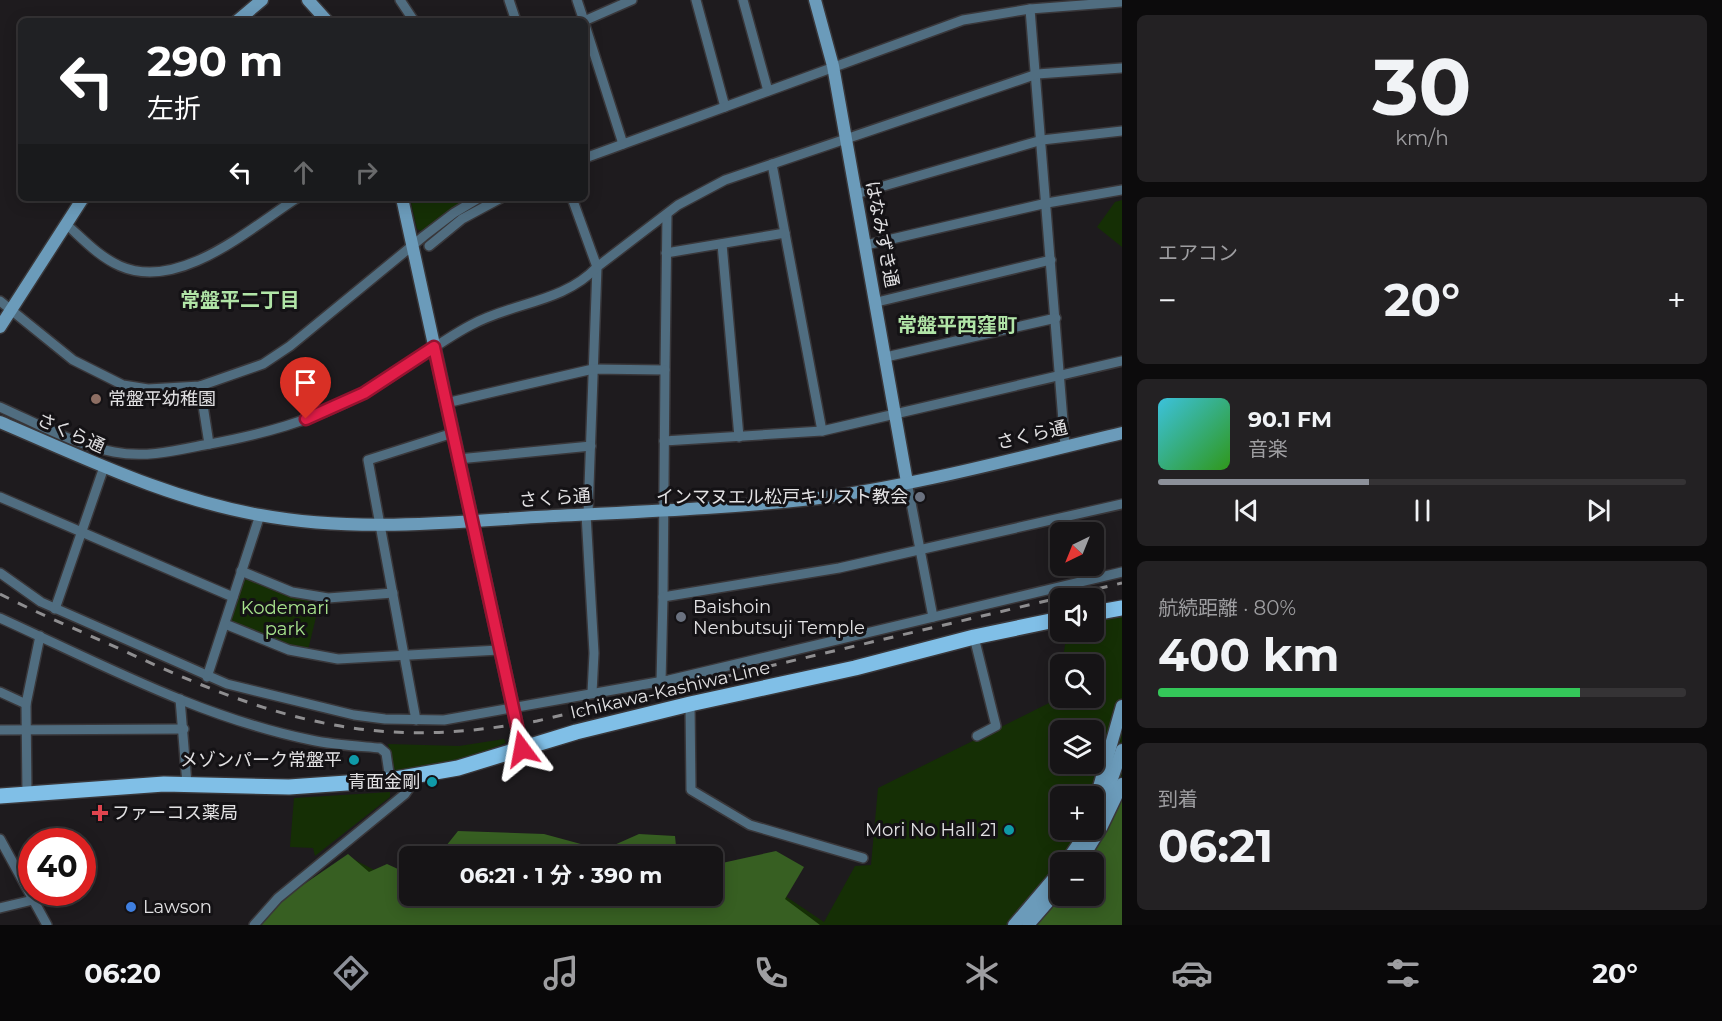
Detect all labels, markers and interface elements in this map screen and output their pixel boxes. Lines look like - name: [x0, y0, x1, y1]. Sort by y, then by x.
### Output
- text: 290 m: [147, 35, 283, 87]
- text: 30: [1372, 39, 1472, 135]
- icon: left: [48, 42, 126, 120]
- text: 左折: [147, 92, 201, 125]
- text: km/h: [1395, 126, 1449, 150]
- icon: left: [224, 156, 257, 189]
- icon: ahead: [287, 156, 320, 189]
- icon: right: [350, 156, 383, 189]
- street label: はなみずき通: [861, 179, 903, 289]
- text: エアコン: [1158, 241, 1238, 265]
- text: 20°: [1384, 272, 1460, 327]
- text: −: [1158, 280, 1177, 320]
- text: +: [1667, 280, 1686, 320]
- district label: 常盤平二丁目: [180, 288, 300, 312]
- district label: 常盤平西窪町: [897, 313, 1017, 337]
- pin: [280, 357, 331, 419]
- icon: arrive: [289, 366, 322, 399]
- place label: 常盤平幼稚園: [108, 388, 216, 410]
- marker: 常盤平幼稚園: [89, 392, 103, 406]
- text: 90.1 FM: [1248, 406, 1332, 433]
- street label: さくら通: [34, 408, 108, 458]
- street label: さくら通: [994, 416, 1070, 454]
- text: 音楽: [1248, 437, 1288, 461]
- street label: さくら通: [518, 485, 592, 511]
- place label: インマヌエル松戸キリスト教会: [656, 486, 908, 508]
- marker: インマヌエル松戸キリスト教会: [913, 490, 927, 504]
- icon: previous: [1230, 494, 1263, 527]
- icon: pause: [1406, 494, 1439, 527]
- icon: next: [1582, 494, 1615, 527]
- north arrow: [1050, 522, 1104, 576]
- map controls: [1050, 522, 1104, 906]
- button: sound: [1050, 588, 1104, 642]
- place label: Baishoin Nenbutsuji Temple: [693, 596, 865, 639]
- text: 航続距離 · 80%: [1158, 596, 1296, 620]
- park label: Kodemari park: [241, 597, 329, 640]
- marker: Baishoin Nenbutsuji Temple: [674, 610, 688, 624]
- text: 400 km: [1158, 627, 1339, 682]
- button: search: [1050, 654, 1104, 708]
- street label: Ichikawa-Kashiwa Line: [568, 656, 772, 724]
- position arrow: [490, 717, 554, 781]
- button: layers: [1050, 720, 1104, 774]
- place label: メゾンパーク常盤平: [180, 749, 342, 771]
- marker: メゾンパーク常盤平: [347, 753, 361, 767]
- place label: 青面金剛: [348, 771, 420, 793]
- marker: 青面金剛: [425, 775, 439, 789]
- button: +: [1050, 786, 1104, 840]
- text: 到着: [1158, 787, 1198, 811]
- place label: ファーコス薬局: [112, 802, 238, 824]
- marker: ファーコス薬局: [93, 806, 107, 820]
- text: 06:21: [1158, 818, 1273, 873]
- place label: Mori No Hall 21: [865, 819, 997, 841]
- marker: Mori No Hall 21: [1002, 823, 1016, 837]
- speed limit sign: 40: [18, 828, 96, 906]
- button: −: [1050, 852, 1104, 906]
- text: 06:21 · 1 分 · 390 m: [460, 862, 662, 889]
- place label: Lawson: [143, 896, 212, 918]
- marker: Lawson: [124, 900, 138, 914]
- icon: directions: [330, 952, 372, 994]
- icon: music: [540, 952, 582, 994]
- icon: phone: [750, 952, 792, 994]
- icon: climate: [961, 952, 1003, 994]
- icon: car: [1171, 952, 1213, 994]
- icon: filters: [1382, 952, 1424, 994]
- text: 06:20: [84, 957, 161, 990]
- text: 20°: [1592, 957, 1638, 990]

